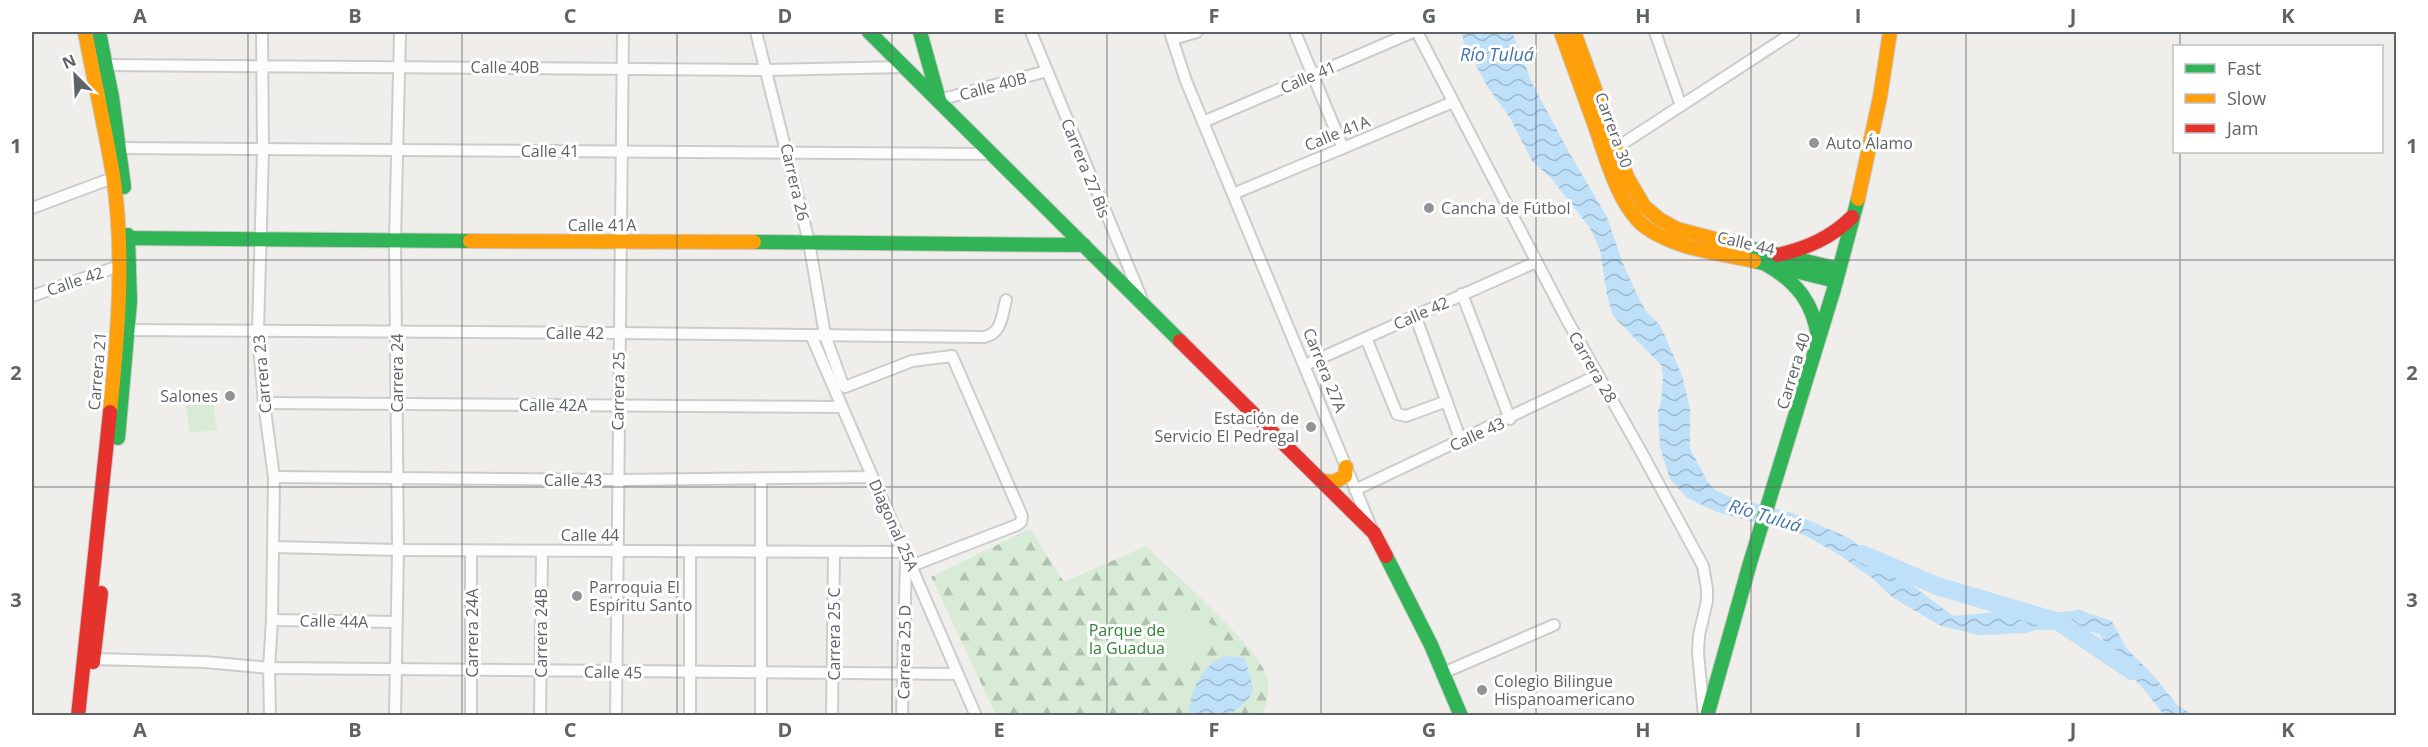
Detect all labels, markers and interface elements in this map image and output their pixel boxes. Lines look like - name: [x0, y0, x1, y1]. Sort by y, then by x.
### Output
- text: A: [133, 2, 147, 29]
- text: B: [348, 2, 362, 29]
- text: C: [564, 2, 577, 29]
- text: D: [778, 2, 792, 29]
- text: E: [993, 2, 1005, 29]
- text: F: [1209, 2, 1219, 29]
- text: G: [1422, 2, 1436, 29]
- text: H: [1635, 2, 1651, 29]
- text: I: [1855, 2, 1861, 29]
- text: J: [2068, 2, 2076, 29]
- text: K: [2281, 2, 2295, 29]
- water label: Río Tuluá: [1460, 42, 1534, 66]
- north arrow: [45, 45, 105, 105]
- legend: [2173, 45, 2383, 153]
- text: N: [58, 49, 79, 74]
- street label: Calle 41: [1277, 55, 1339, 99]
- street label: Calle 40B: [471, 56, 539, 78]
- text: Fast: [2227, 56, 2261, 80]
- street label: Calle 40B: [957, 66, 1029, 106]
- text: Slow: [2227, 86, 2266, 110]
- street label: Carrera 30: [1590, 89, 1638, 171]
- street label: Calle 41A: [1301, 110, 1374, 156]
- street label: Carrera 27 Bis: [1056, 115, 1116, 221]
- text: Jam: [2225, 116, 2259, 140]
- text: 1: [10, 132, 22, 159]
- place label: Auto Álamo: [1826, 132, 1913, 154]
- text: 1: [2406, 132, 2418, 159]
- marker: Auto Álamo: [1807, 136, 1821, 150]
- street label: Calle 41: [521, 140, 579, 162]
- street label: Carrera 26: [775, 141, 815, 223]
- place label: Cancha de Fútbol: [1441, 197, 1570, 219]
- marker: Cancha de Fútbol: [1422, 201, 1436, 215]
- street label: Calle 41A: [568, 214, 637, 236]
- street label: Calle 44: [1715, 226, 1777, 260]
- street label: Calle 42: [44, 261, 106, 301]
- street label: Calle 42: [1390, 291, 1452, 335]
- street label: Calle 42: [546, 322, 604, 344]
- street label: Carrera 27A: [1298, 325, 1352, 416]
- street label: Carrera 28: [1564, 327, 1622, 407]
- street label: Carrera 40: [1771, 330, 1815, 412]
- street label: Carrera 21: [83, 331, 111, 411]
- street label: Carrera 23: [248, 334, 276, 414]
- street label: Carrera 24: [386, 334, 408, 412]
- street label: Carrera 25: [606, 351, 630, 431]
- text: 2: [10, 359, 22, 386]
- text: 2: [2406, 359, 2418, 386]
- place label: Salones: [160, 385, 218, 407]
- marker: Salones: [223, 389, 237, 403]
- street label: Calle 42A: [519, 394, 588, 416]
- place label: Estación de Servicio El Pedregal: [1155, 407, 1299, 447]
- street label: Calle 43: [1446, 412, 1508, 456]
- marker: Estación de Servicio El Pedregal: [1304, 420, 1318, 434]
- street label: Calle 43: [544, 469, 602, 491]
- street label: Diagonal 25A: [864, 476, 924, 575]
- water label: Río Tuluá: [1726, 493, 1804, 537]
- street label: Calle 44: [561, 524, 619, 546]
- place label: Parroquia El Espíritu Santo: [589, 576, 692, 616]
- text: 3: [10, 586, 22, 613]
- text: 3: [2406, 586, 2418, 613]
- street label: Carrera 25 C: [823, 587, 845, 681]
- street label: Carrera 24A: [461, 588, 483, 678]
- street label: Carrera 24B: [530, 588, 552, 678]
- marker: Parroquia El Espíritu Santo: [570, 589, 584, 603]
- street label: Carrera 25 D: [892, 604, 916, 700]
- street label: Calle 44A: [300, 609, 369, 633]
- park label: Parque de la Guadua: [1089, 619, 1165, 659]
- street label: Calle 45: [584, 660, 642, 684]
- place label: Colegio Bilingue Hispanoamericano: [1494, 670, 1635, 710]
- marker: Colegio Bilingue Hispanoamericano: [1475, 683, 1489, 697]
- text: A: [133, 716, 147, 743]
- text: B: [348, 716, 362, 743]
- text: C: [564, 716, 577, 743]
- text: D: [778, 716, 792, 743]
- text: E: [993, 716, 1005, 743]
- text: F: [1209, 716, 1219, 743]
- text: G: [1422, 716, 1436, 743]
- text: H: [1635, 716, 1651, 743]
- text: I: [1855, 716, 1861, 743]
- text: J: [2068, 716, 2076, 743]
- text: K: [2281, 716, 2295, 743]

